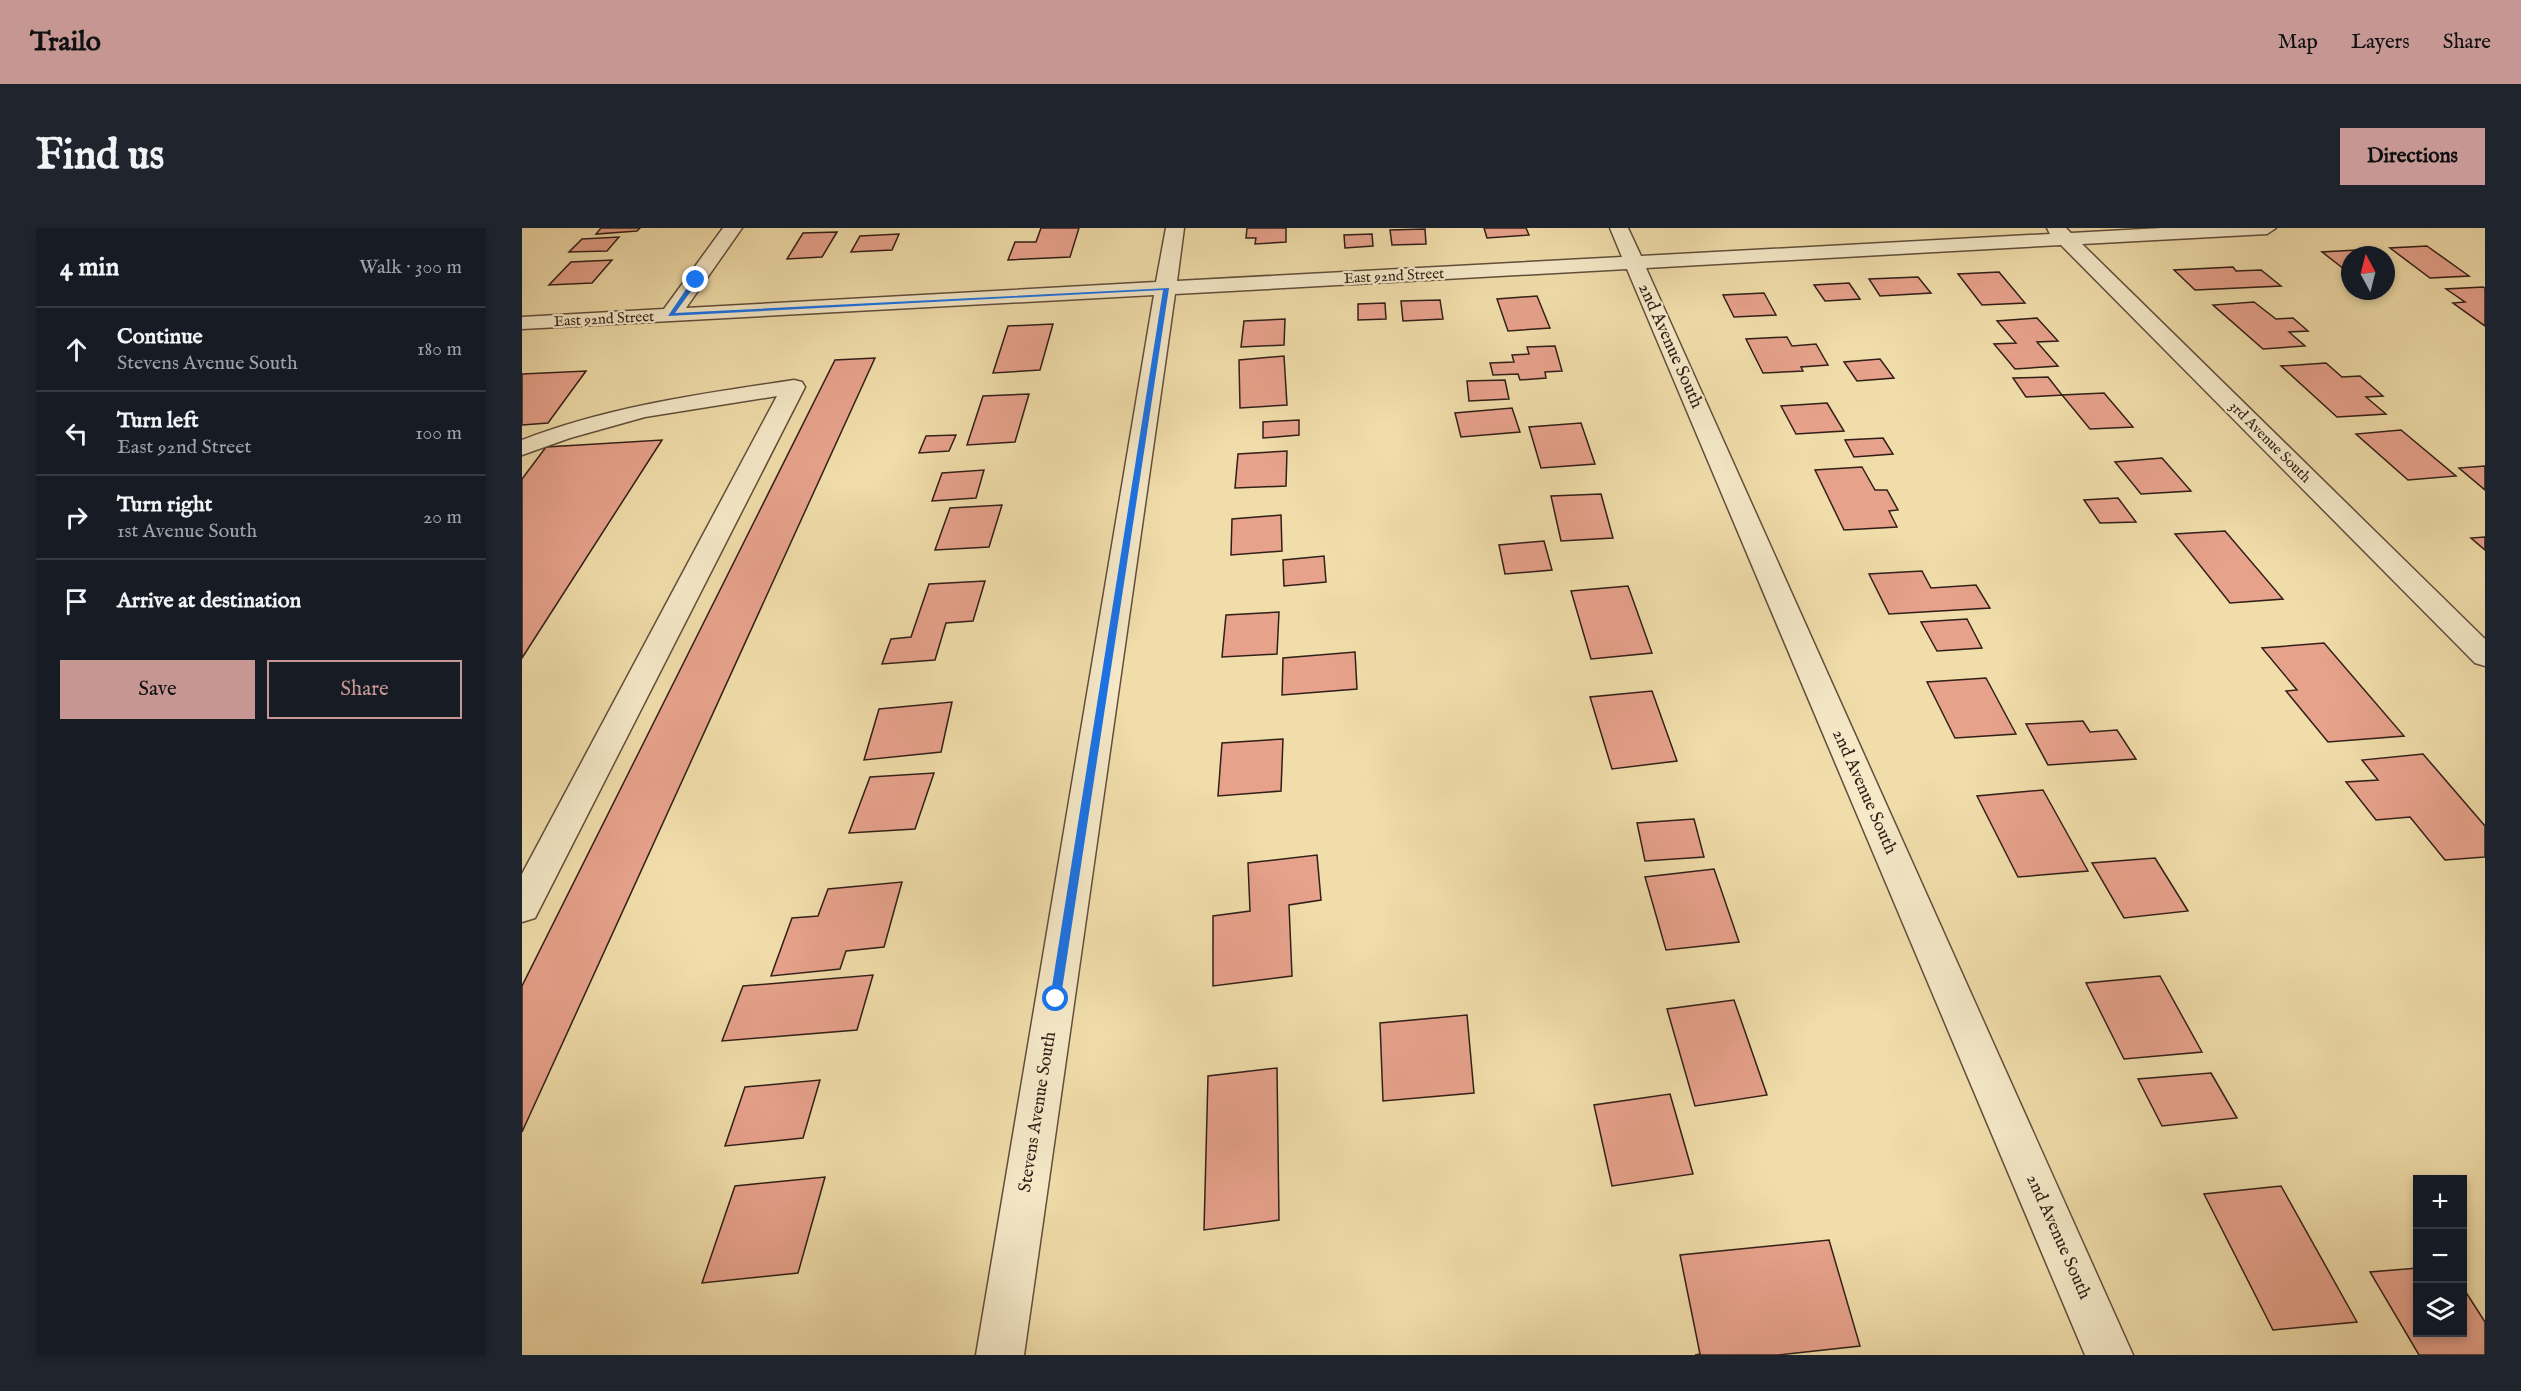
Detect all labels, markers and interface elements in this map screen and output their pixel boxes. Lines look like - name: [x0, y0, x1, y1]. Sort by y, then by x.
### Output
- text: Trailo: [30, 25, 101, 60]
- text: Map: [2278, 29, 2318, 56]
- text: Layers: [2351, 29, 2410, 56]
- text: Share: [2443, 29, 2491, 56]
- button: Directions: [2340, 128, 2485, 185]
- text: Find us: [36, 130, 164, 183]
- north arrow: [2341, 246, 2395, 300]
- text: 4 min: [60, 251, 119, 284]
- text: Walk · 300 m: [359, 255, 462, 280]
- street label: East 92nd Street: [1343, 264, 1445, 288]
- route end: [682, 266, 708, 292]
- street label: 2nd Avenue South: [1632, 280, 1708, 412]
- street label: East 92nd Street: [553, 307, 655, 331]
- text: Continue: [117, 323, 203, 351]
- icon: ahead: [60, 333, 93, 366]
- text: 180 m: [417, 337, 462, 362]
- text: Stevens Avenue South: [117, 351, 298, 376]
- street label: 3rd Avenue South: [2225, 397, 2315, 487]
- text: Turn left: [117, 407, 199, 435]
- icon: left: [60, 417, 93, 450]
- text: 100 m: [415, 421, 462, 446]
- text: East 92nd Street: [117, 435, 251, 460]
- text: Turn right: [117, 491, 212, 519]
- icon: right: [60, 501, 93, 534]
- text: 20 m: [423, 505, 462, 530]
- text: 1st Avenue South: [117, 519, 257, 544]
- icon: arrive: [60, 585, 93, 618]
- text: Arrive at destination: [117, 587, 301, 615]
- button: Save: [60, 660, 255, 719]
- button: Share: [267, 660, 462, 719]
- street label: 2nd Avenue South: [1826, 726, 1902, 858]
- route start: [1042, 985, 1068, 1011]
- street label: Stevens Avenue South: [1014, 1030, 1062, 1194]
- street label: 2nd Avenue South: [2020, 1171, 2096, 1303]
- map controls: [2413, 1175, 2467, 1337]
- button: +: [2413, 1175, 2467, 1229]
- button: −: [2413, 1229, 2467, 1283]
- button: layers: [2413, 1283, 2467, 1337]

